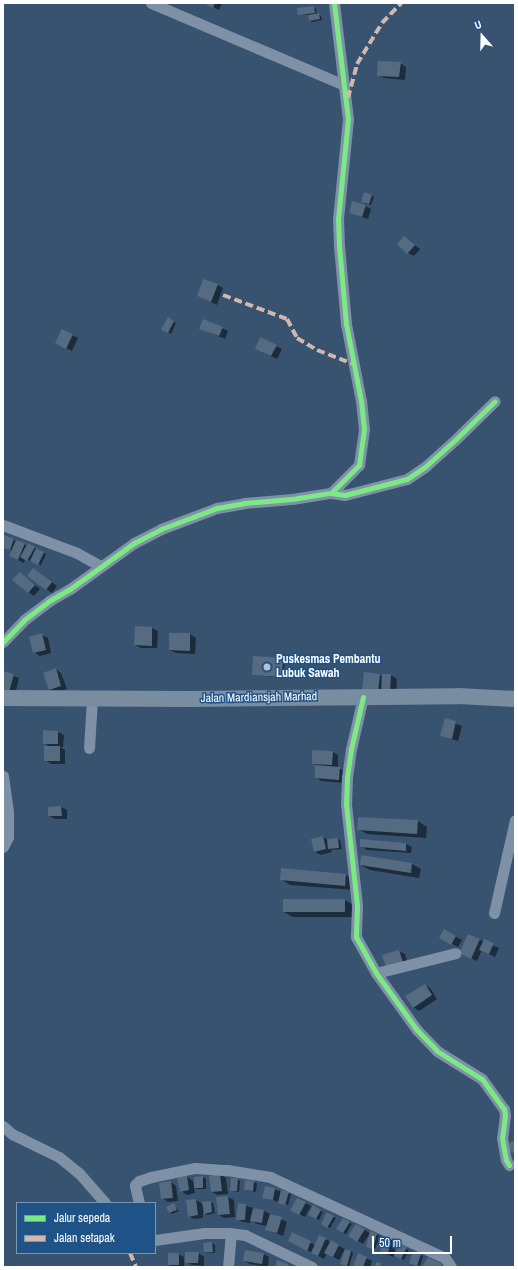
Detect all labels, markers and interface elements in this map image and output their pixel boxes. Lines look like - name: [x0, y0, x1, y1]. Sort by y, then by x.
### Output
- north arrow: [462, 16, 502, 56]
- text: U: [472, 17, 483, 32]
- place label: Puskesmas Pembantu Lubuk Sawah: [276, 653, 380, 681]
- marker: Puskesmas Pembantu Lubuk Sawah: [261, 661, 273, 673]
- street label: Jalan Mardiansjah Marhad: [201, 690, 317, 706]
- legend: [16, 1202, 156, 1254]
- text: Jalur sepeda: [54, 1210, 110, 1226]
- scale bar: [374, 1228, 454, 1254]
- text: Jalan setapak: [54, 1230, 115, 1246]
- text: 50 m: [379, 1235, 401, 1251]

